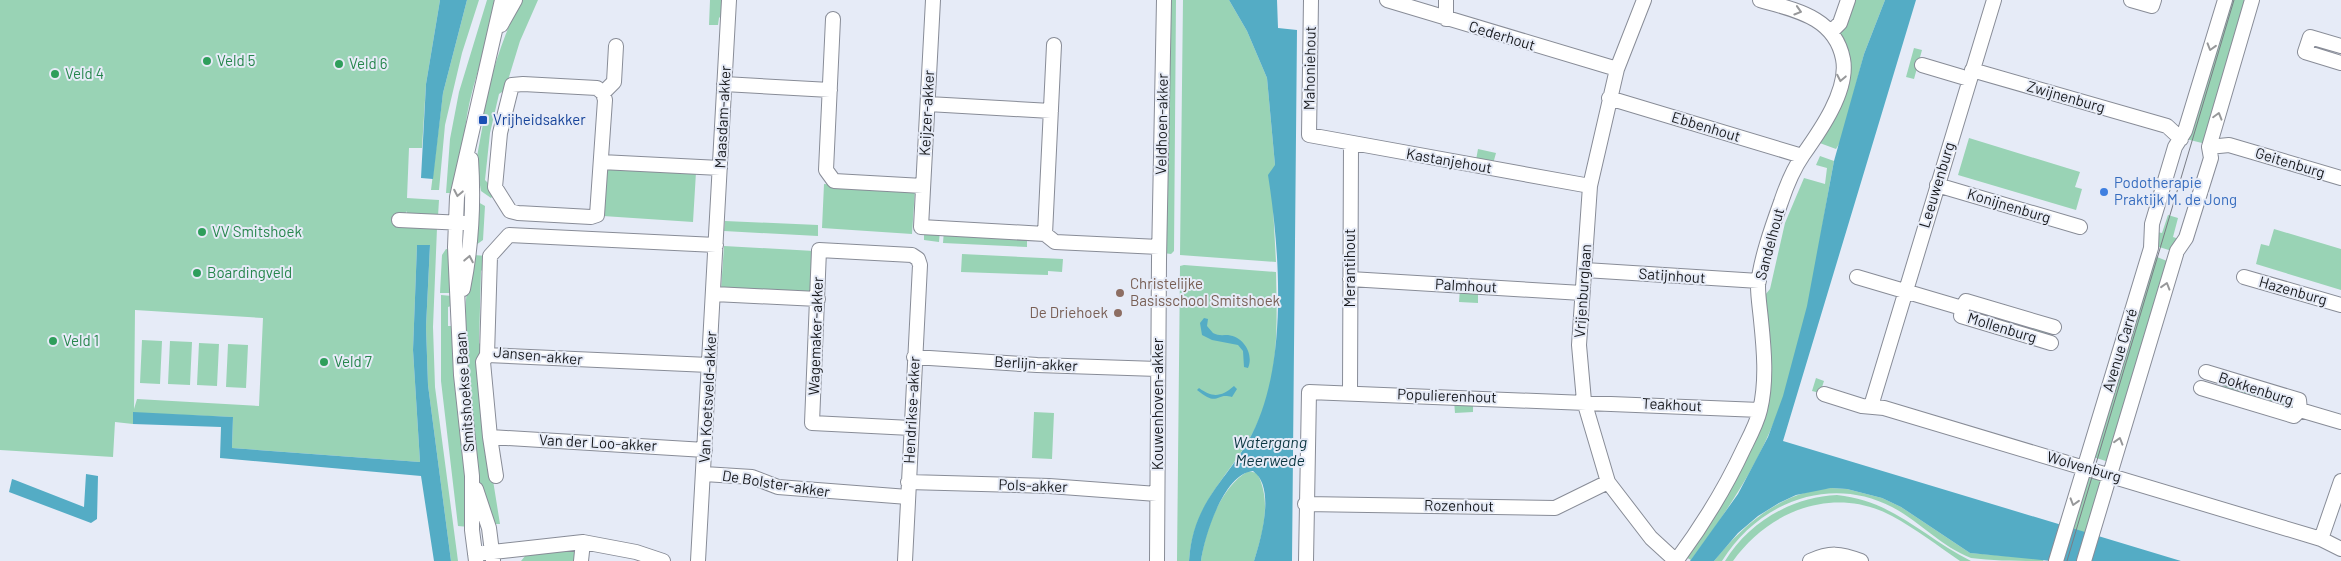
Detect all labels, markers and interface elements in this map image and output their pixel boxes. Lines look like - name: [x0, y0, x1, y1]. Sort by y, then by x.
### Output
- one-way arrow: [1794, 6, 1802, 16]
- street label: Cederhout: [1467, 16, 1538, 54]
- street label: Mahoniehout: [1299, 26, 1319, 110]
- one-way arrow: [2206, 42, 2216, 50]
- place label: Veld 5: [217, 51, 255, 69]
- place label: Veld 6: [349, 54, 387, 72]
- marker: Veld 5: [201, 55, 213, 67]
- marker: Veld 6: [333, 58, 345, 70]
- place label: Veld 4: [65, 64, 104, 82]
- street label: Maasdam-akker: [710, 64, 734, 169]
- marker: Veld 4: [49, 68, 61, 80]
- street label: Keijzer-akker: [915, 69, 937, 156]
- street label: Veldhoen-akker: [1151, 72, 1171, 175]
- one-way arrow: [1837, 73, 1847, 82]
- street label: Zwijnenburg: [2025, 76, 2107, 116]
- street label: Ebbenhout: [1670, 107, 1743, 145]
- place label: Vrijheidsakker: [493, 110, 586, 128]
- one-way arrow: [2213, 112, 2223, 120]
- marker: Vrijheidsakker: [477, 114, 489, 126]
- street label: Leeuwenburg: [1914, 140, 1958, 230]
- street label: Geitenburg: [2253, 143, 2327, 181]
- street label: Kastanjehout: [1405, 144, 1493, 176]
- place label: Podotherapie Praktijk M. de Jong: [2114, 173, 2237, 208]
- street label: Konijnenburg: [1965, 184, 2053, 226]
- marker: Podotherapie Praktijk M. de Jong: [2098, 186, 2110, 198]
- one-way arrow: [454, 189, 464, 198]
- street label: Sandelhout: [1751, 206, 1787, 282]
- place label: VV Smitshoek: [212, 222, 302, 240]
- marker: VV Smitshoek: [196, 226, 208, 238]
- street label: Merantihout: [1340, 229, 1358, 307]
- street label: Vrijenburglaan: [1570, 243, 1594, 339]
- one-way arrow: [463, 255, 474, 264]
- place label: Boardingveld: [207, 263, 292, 281]
- street label: Satijnhout: [1638, 264, 1706, 286]
- marker: Boardingveld: [191, 267, 203, 279]
- street label: Hazenburg: [2257, 272, 2329, 308]
- place label: Christelijke Basisschool Smitshoek: [1130, 274, 1281, 309]
- street label: Palmhout: [1435, 274, 1497, 296]
- street label: Wagemaker-akker: [804, 276, 826, 396]
- one-way arrow: [2161, 282, 2171, 290]
- marker: Christelijke Basisschool Smitshoek: [1114, 287, 1126, 299]
- place label: De Driehoek: [1030, 303, 1108, 321]
- street label: Avenue Carré: [2098, 306, 2140, 394]
- marker: De Driehoek: [1112, 307, 1124, 319]
- street label: Mollenburg: [1966, 308, 2039, 346]
- street label: Van Koetsveld-akker: [695, 330, 719, 464]
- place label: Veld 1: [63, 331, 99, 349]
- street label: Smitshoekse Baan: [451, 331, 477, 453]
- marker: Veld 1: [47, 335, 59, 347]
- street label: Kouwenhoven-akker: [1148, 337, 1166, 470]
- street label: Jansen-akker: [493, 342, 584, 368]
- place label: Veld 7: [334, 352, 372, 370]
- street label: Berlijn-akker: [994, 352, 1079, 374]
- street label: Hendrikse-akker: [899, 355, 923, 464]
- marker: Veld 7: [318, 356, 330, 368]
- street label: Bokkenburg: [2216, 367, 2296, 409]
- street label: Populierenhout: [1397, 384, 1497, 406]
- street label: Teakhout: [1641, 393, 1703, 415]
- street label: Van der Loo-akker: [539, 430, 658, 454]
- water label: Watergang Meerwede: [1233, 432, 1307, 469]
- one-way arrow: [2114, 438, 2124, 446]
- street label: Wolvenburg: [2045, 447, 2124, 485]
- street label: De Bolster-akker: [721, 466, 832, 501]
- street label: Pols-akker: [998, 475, 1068, 495]
- street label: Rozenhout: [1424, 495, 1494, 515]
- one-way arrow: [2069, 498, 2079, 506]

